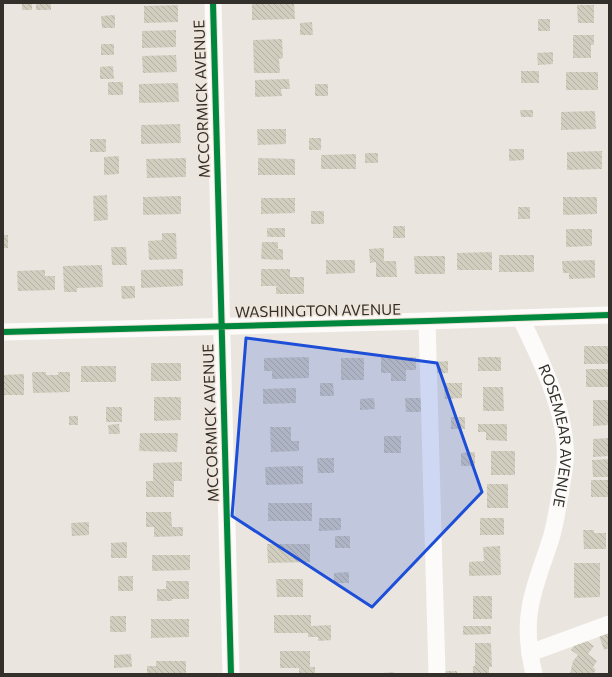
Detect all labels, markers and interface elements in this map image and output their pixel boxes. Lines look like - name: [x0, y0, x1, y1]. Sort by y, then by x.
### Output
- street label: MCCORMICK AVENUE: [189, 20, 213, 178]
- street label: WASHINGTON AVENUE: [235, 300, 401, 320]
- street label: MCCORMICK AVENUE: [198, 344, 222, 502]
- street label: ROSEMEAR AVENUE: [535, 361, 575, 509]

